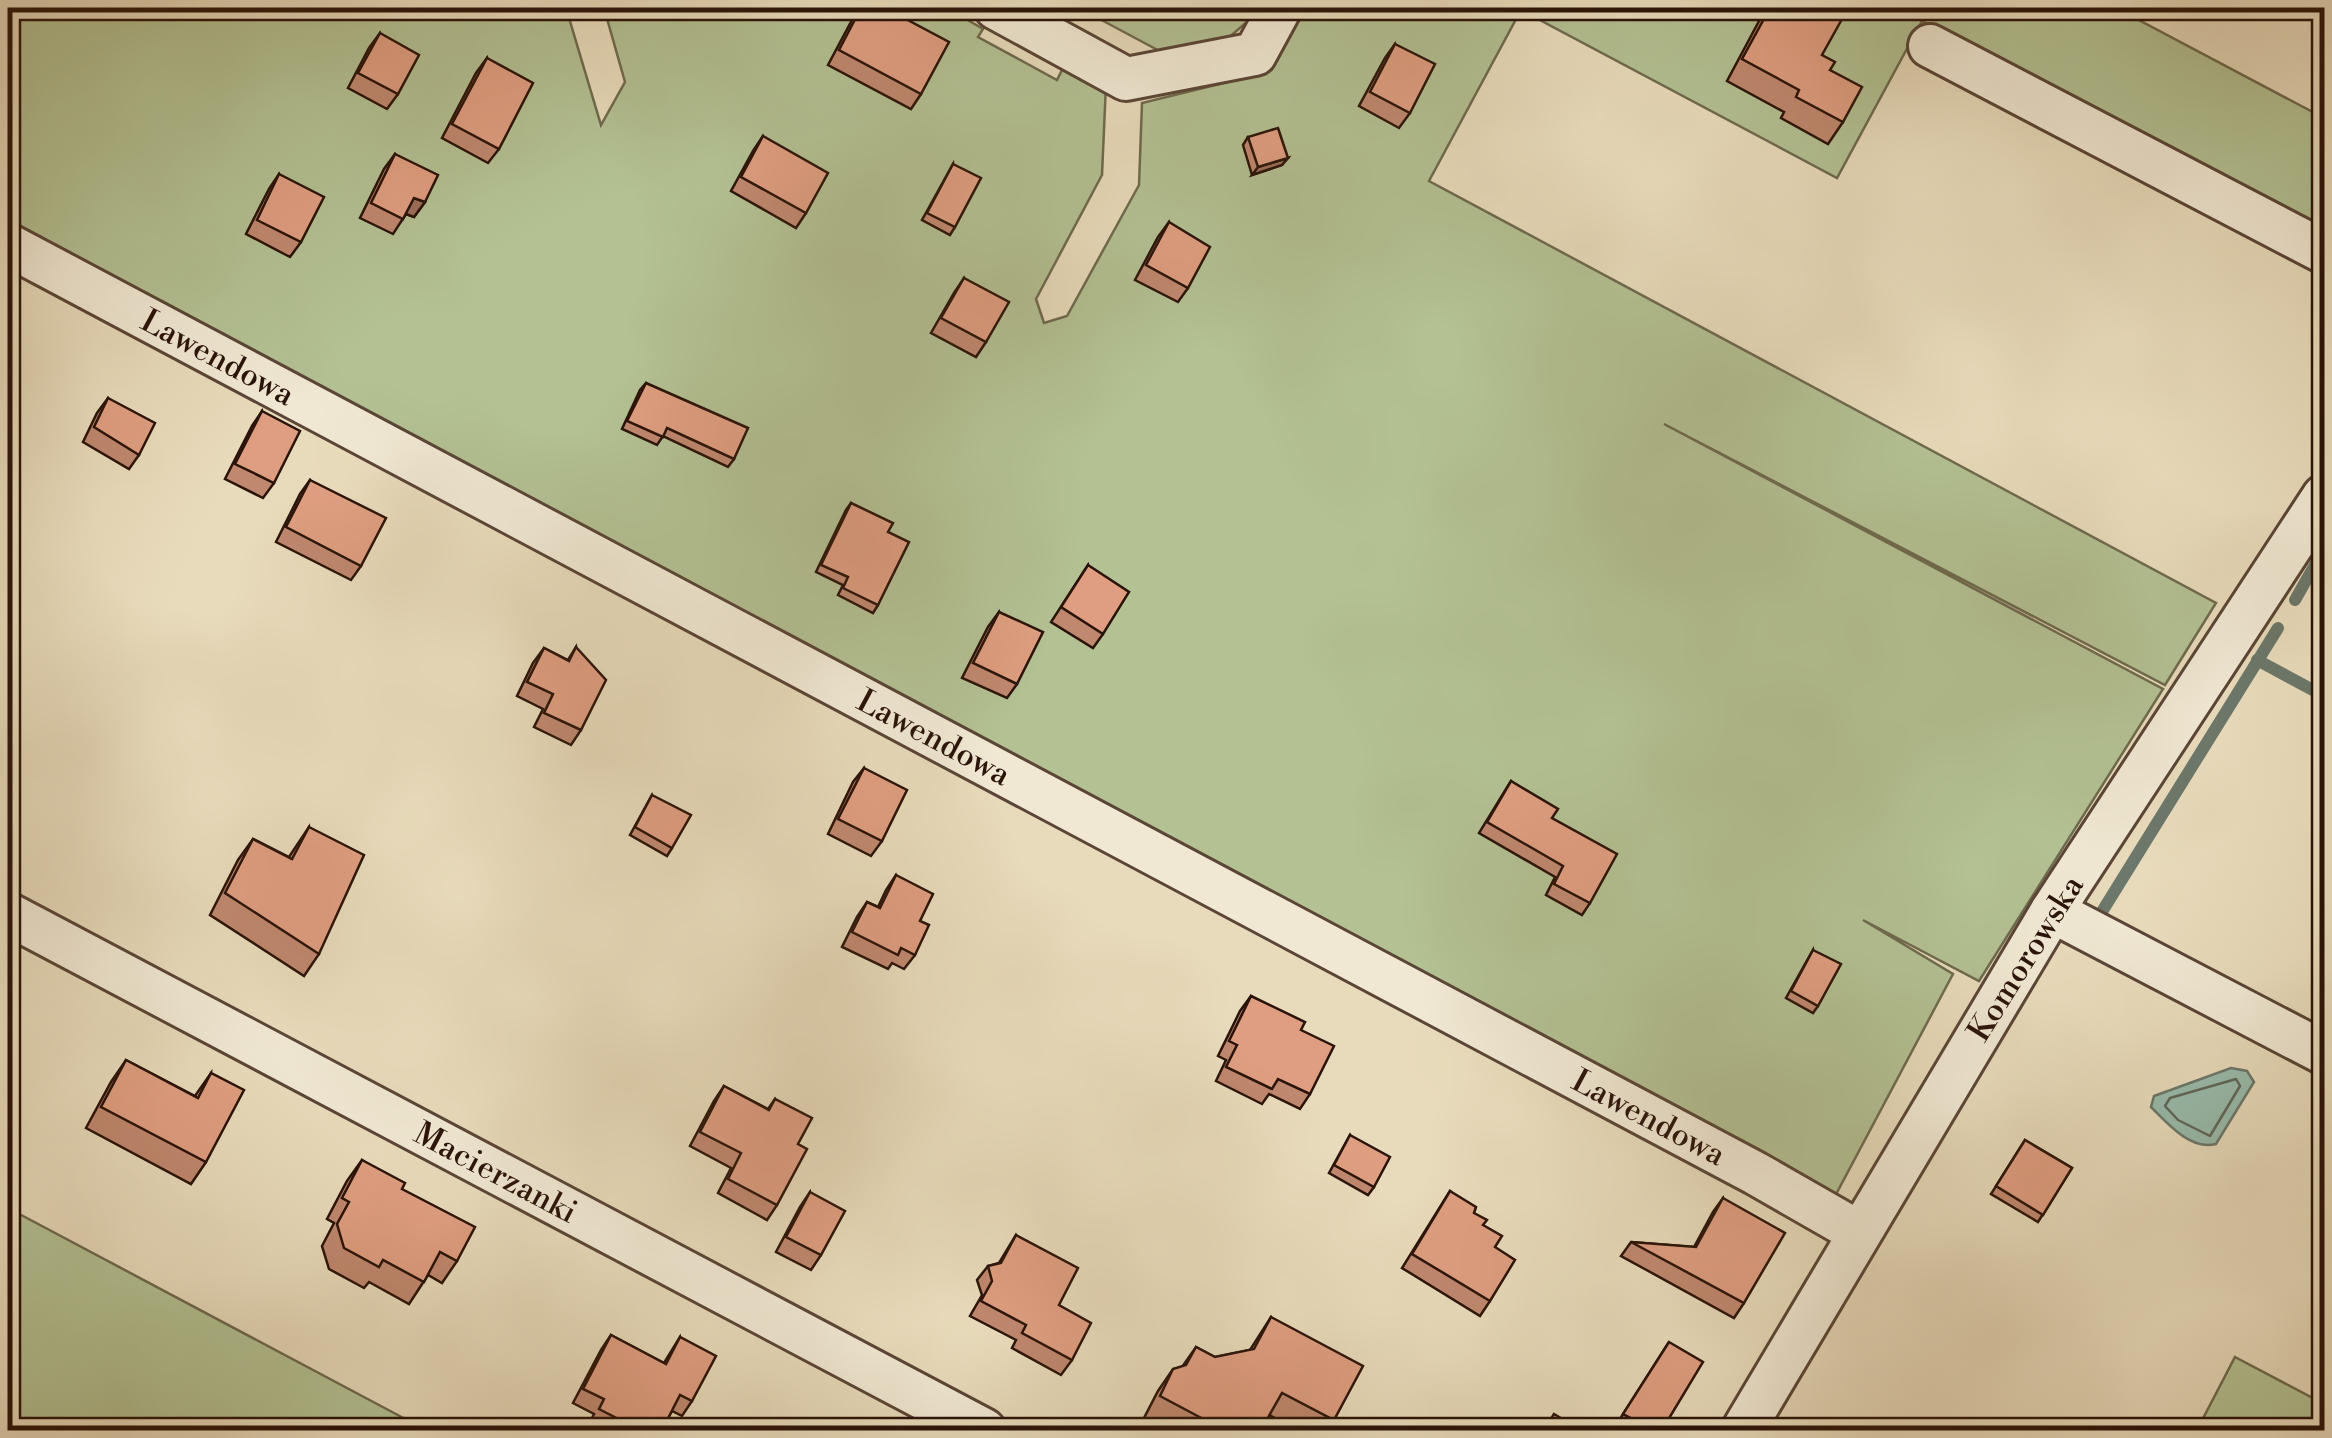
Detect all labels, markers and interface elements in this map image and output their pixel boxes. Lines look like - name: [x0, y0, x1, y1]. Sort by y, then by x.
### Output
- street label: Lawendowa: [134, 301, 302, 415]
- street label: Lawendowa: [850, 681, 1018, 795]
- street label: Komorowska: [1959, 867, 2093, 1049]
- street label: Lawendowa: [1565, 1061, 1733, 1175]
- street label: Macierzanki: [407, 1113, 584, 1233]

